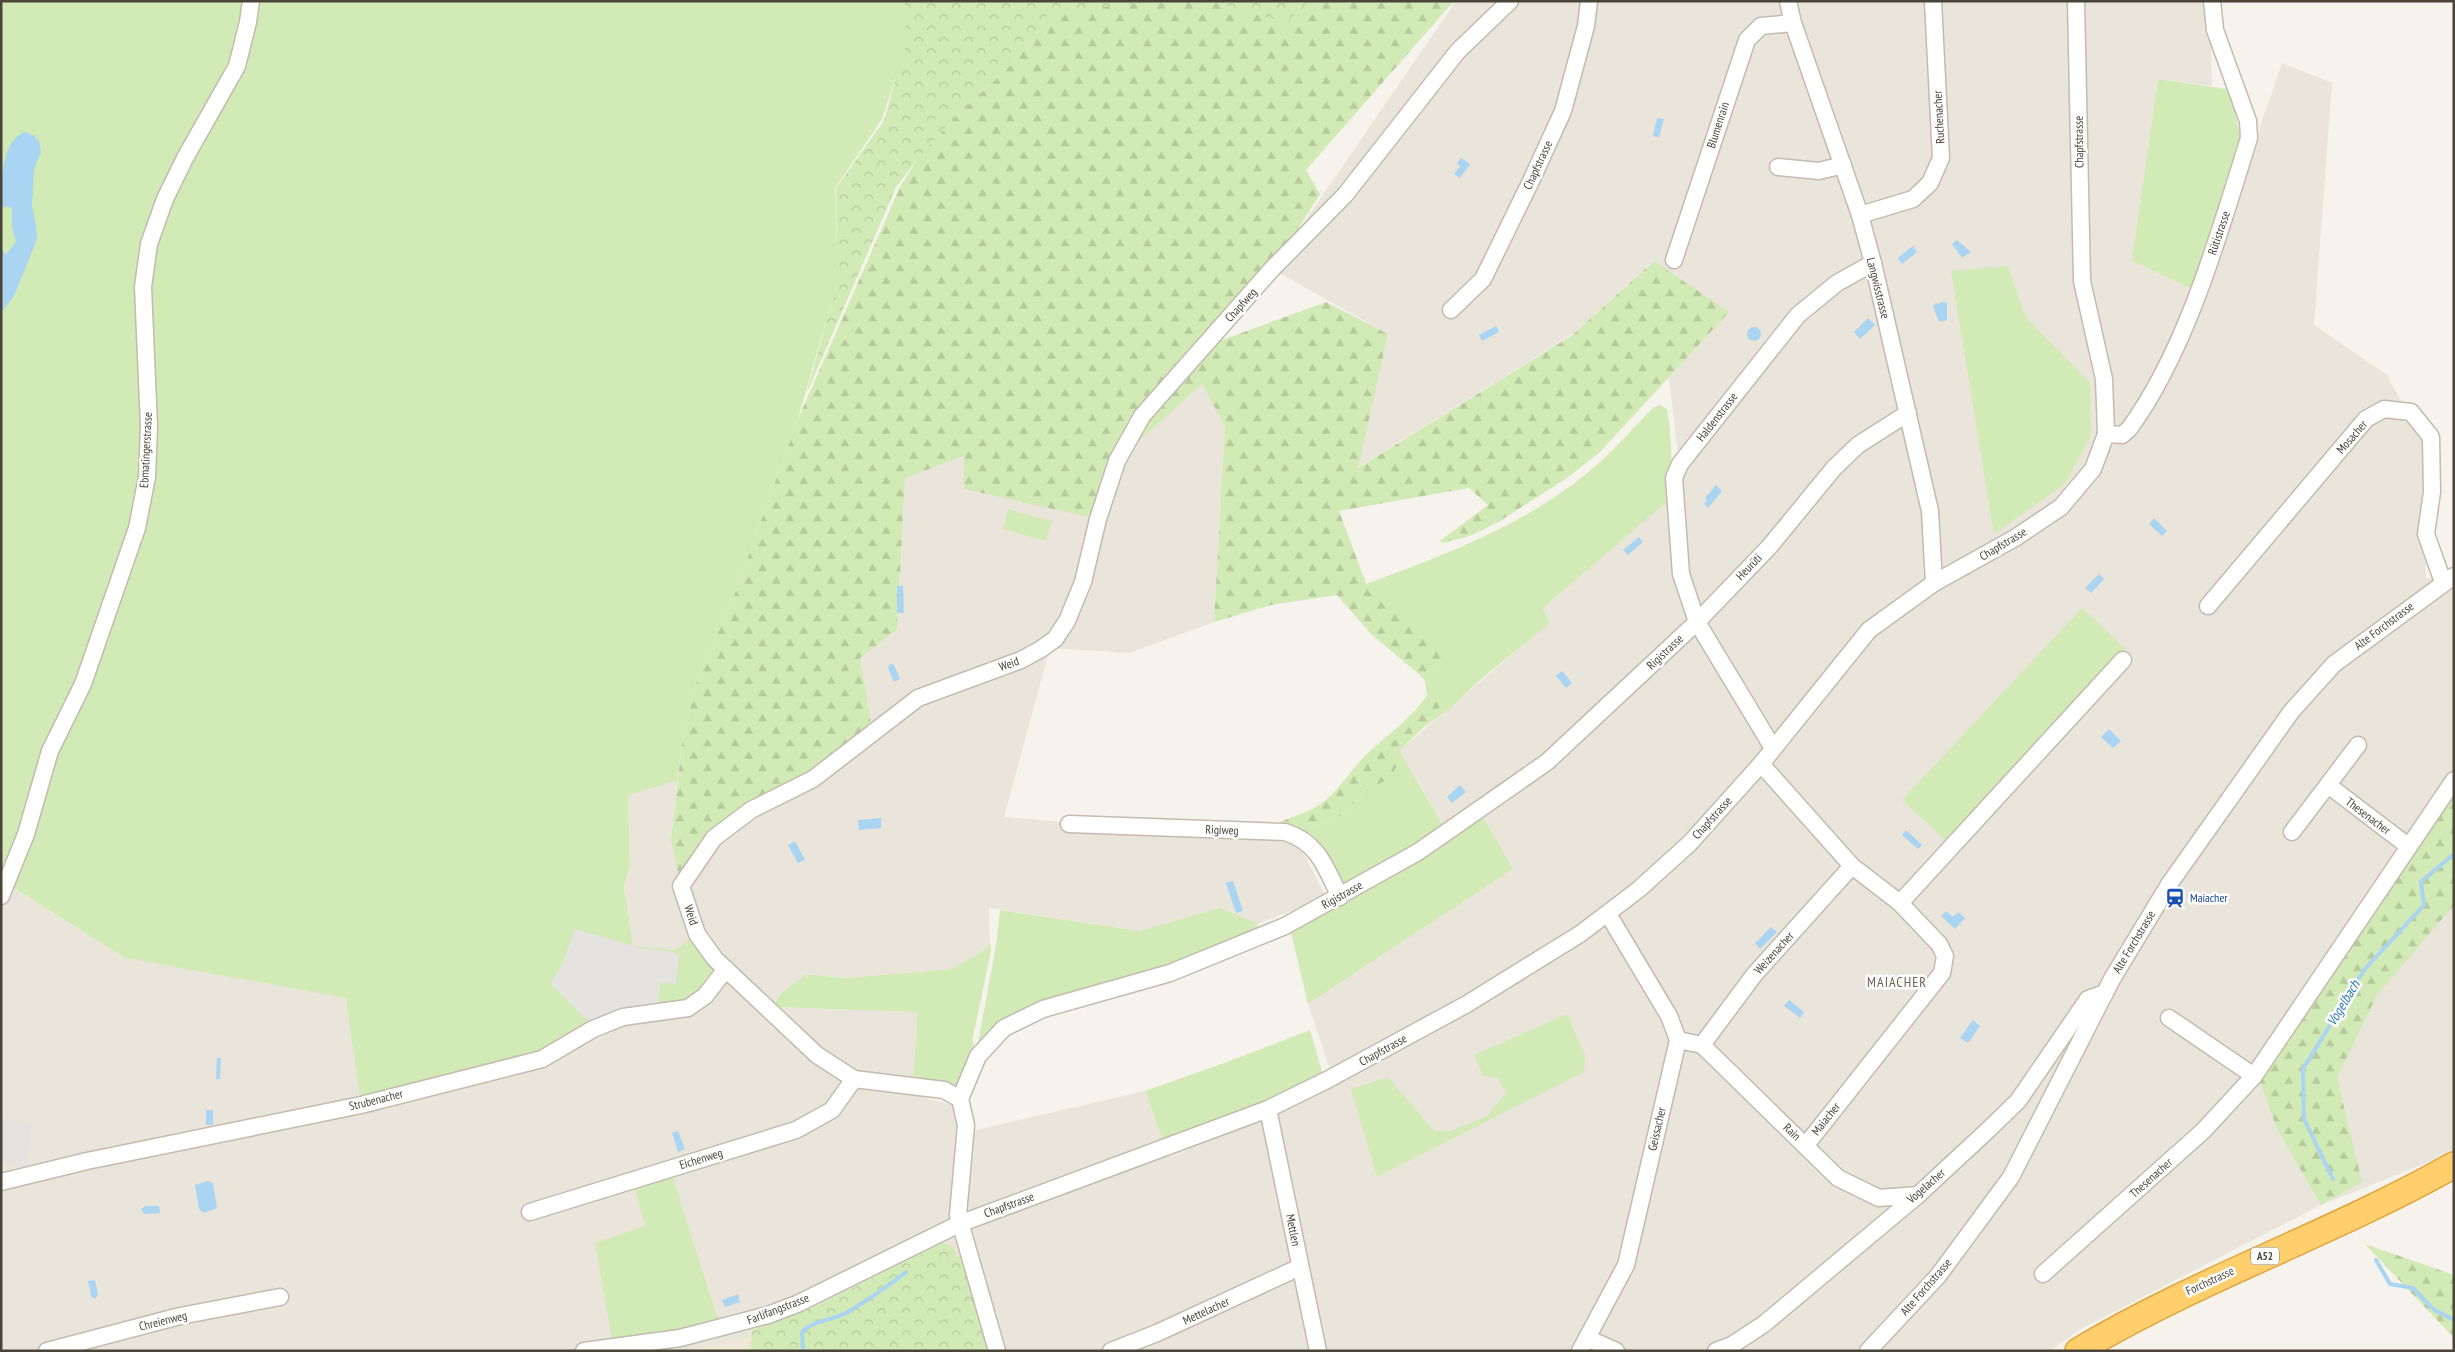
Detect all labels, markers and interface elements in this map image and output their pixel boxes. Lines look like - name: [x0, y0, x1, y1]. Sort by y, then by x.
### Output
- street label: Ruchenacher: [1930, 89, 1947, 144]
- street label: Blumenrain: [1703, 100, 1732, 150]
- street label: Chapfstrasse: [2071, 116, 2086, 168]
- street label: Chapfstrasse: [1520, 138, 1555, 192]
- street label: Rütistrasse: [2204, 209, 2233, 257]
- street label: Langwisstrasse: [1864, 256, 1893, 320]
- street label: Chapfweg: [1221, 284, 1260, 325]
- street label: Haldenstrasse: [1693, 389, 1740, 444]
- street label: Ebmatingerstrasse: [136, 412, 155, 488]
- street label: Mosacher: [2333, 416, 2371, 456]
- street label: Chapfstrasse: [1976, 524, 2029, 563]
- street label: Heurüti: [1732, 550, 1765, 583]
- street label: Alte Forchstrasse: [2351, 598, 2416, 653]
- street label: Rigistrasse: [1643, 631, 1686, 672]
- street label: Weid: [997, 653, 1021, 674]
- street label: Chapfstrasse: [1689, 793, 1735, 842]
- street label: Thesenacher: [2343, 794, 2394, 838]
- street label: Rigiweg: [1205, 821, 1239, 838]
- street label: Rigistrasse: [1319, 877, 1365, 912]
- station icon: Maiacher: [2164, 887, 2186, 909]
- place label: Maiacher: [2190, 890, 2228, 905]
- street label: Weid: [681, 903, 702, 927]
- street label: Alte Forchstrasse: [2109, 908, 2158, 976]
- street label: Weizenacher: [1751, 928, 1797, 977]
- district label: MAIACHER: [1867, 973, 1927, 991]
- water label: Vogelbach: [2322, 976, 2364, 1029]
- street label: Chapfstrasse: [1356, 1030, 1409, 1069]
- street label: Strubenacher: [347, 1085, 405, 1113]
- street label: Maiacher: [1808, 1099, 1844, 1138]
- street label: Geissacher: [1644, 1105, 1669, 1152]
- street label: Rain: [1781, 1120, 1804, 1143]
- street label: Eichenweg: [677, 1145, 724, 1172]
- street label: Thesenacher: [2126, 1154, 2176, 1201]
- street label: Vogelacher: [1903, 1165, 1948, 1207]
- street label: Chapfstrasse: [982, 1189, 1036, 1221]
- street label: Mettlen: [1283, 1213, 1304, 1247]
- road number: A52: [2251, 1248, 2279, 1264]
- street label: Alte Forchstrasse: [1897, 1255, 1954, 1318]
- street label: Forchstrasse: [2183, 1263, 2236, 1298]
- street label: Farlifangstrasse: [745, 1290, 811, 1327]
- street label: Mettelacher: [1180, 1293, 1232, 1328]
- street label: Chreienweg: [137, 1307, 188, 1334]

